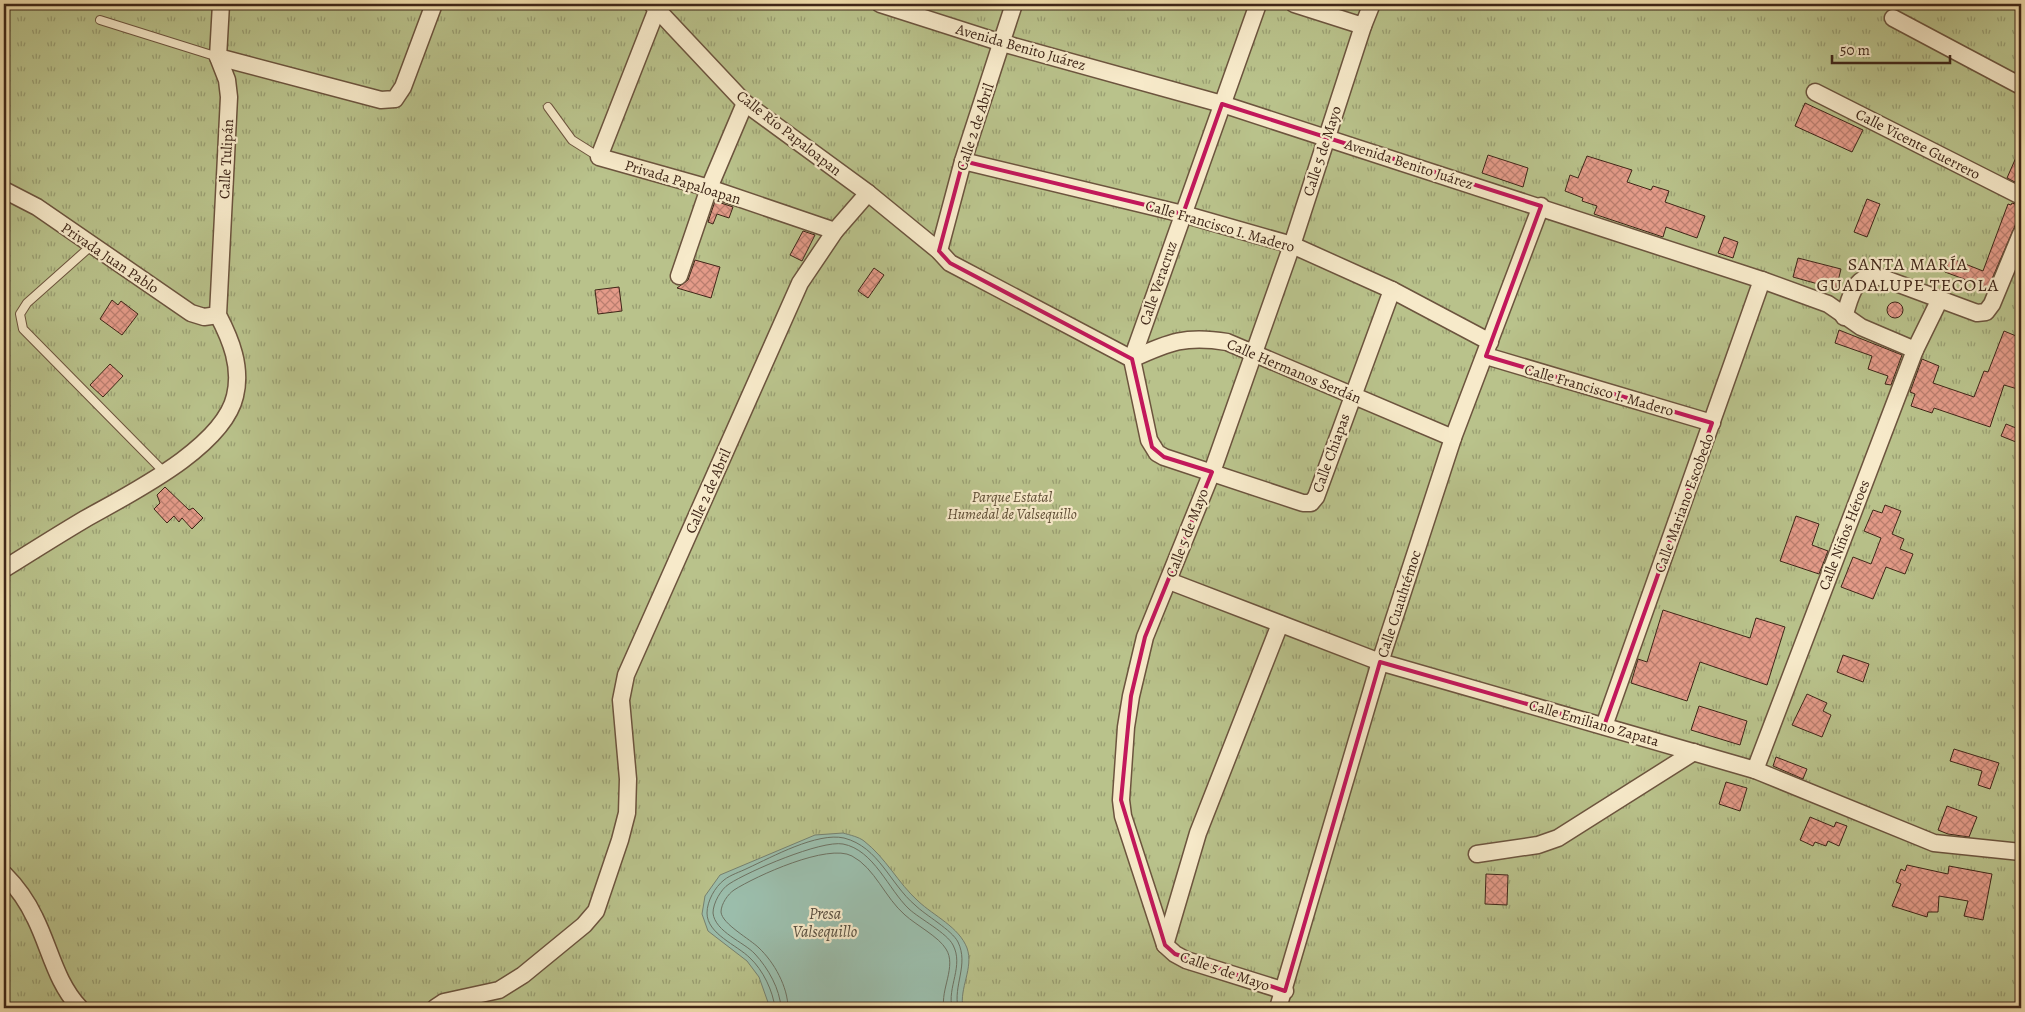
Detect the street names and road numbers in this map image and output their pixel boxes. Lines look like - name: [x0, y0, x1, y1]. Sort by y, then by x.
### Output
- street label: Avenida Benito Juárez: [953, 19, 1088, 75]
- street label: Calle 2 de Abril: [951, 80, 999, 173]
- street label: Calle Río Papaloapan: [732, 86, 846, 180]
- street label: Calle 5 de Mayo: [1298, 103, 1346, 199]
- street label: Calle Vicente Guerrero: [1852, 104, 1984, 184]
- street label: Calle Tulipán: [214, 118, 238, 200]
- street label: Avenida Benito Juárez: [1341, 133, 1476, 194]
- street label: Privada Papaloapan: [622, 155, 744, 209]
- street label: Calle Francisco I. Madero: [1143, 195, 1297, 257]
- street label: Privada Juan Pablo: [57, 218, 163, 298]
- street label: Calle Veracruz: [1134, 238, 1182, 328]
- street label: Calle Hermanos Serdán: [1224, 334, 1364, 408]
- street label: Calle Francisco I. Madero: [1522, 359, 1676, 421]
- street label: Calle Chiapas: [1307, 411, 1355, 495]
- street label: Calle Mariano Escobedo: [1649, 431, 1719, 575]
- street label: Calle 2 de Abril: [680, 445, 736, 537]
- street label: Calle Niños Héroes: [1814, 477, 1874, 593]
- street label: Calle 5 de Mayo: [1161, 486, 1213, 580]
- street label: Calle Cuauhtémoc: [1372, 548, 1426, 660]
- street label: Calle Emiliano Zapata: [1527, 695, 1661, 751]
- street label: Calle 5 de Mayo: [1177, 946, 1273, 996]

